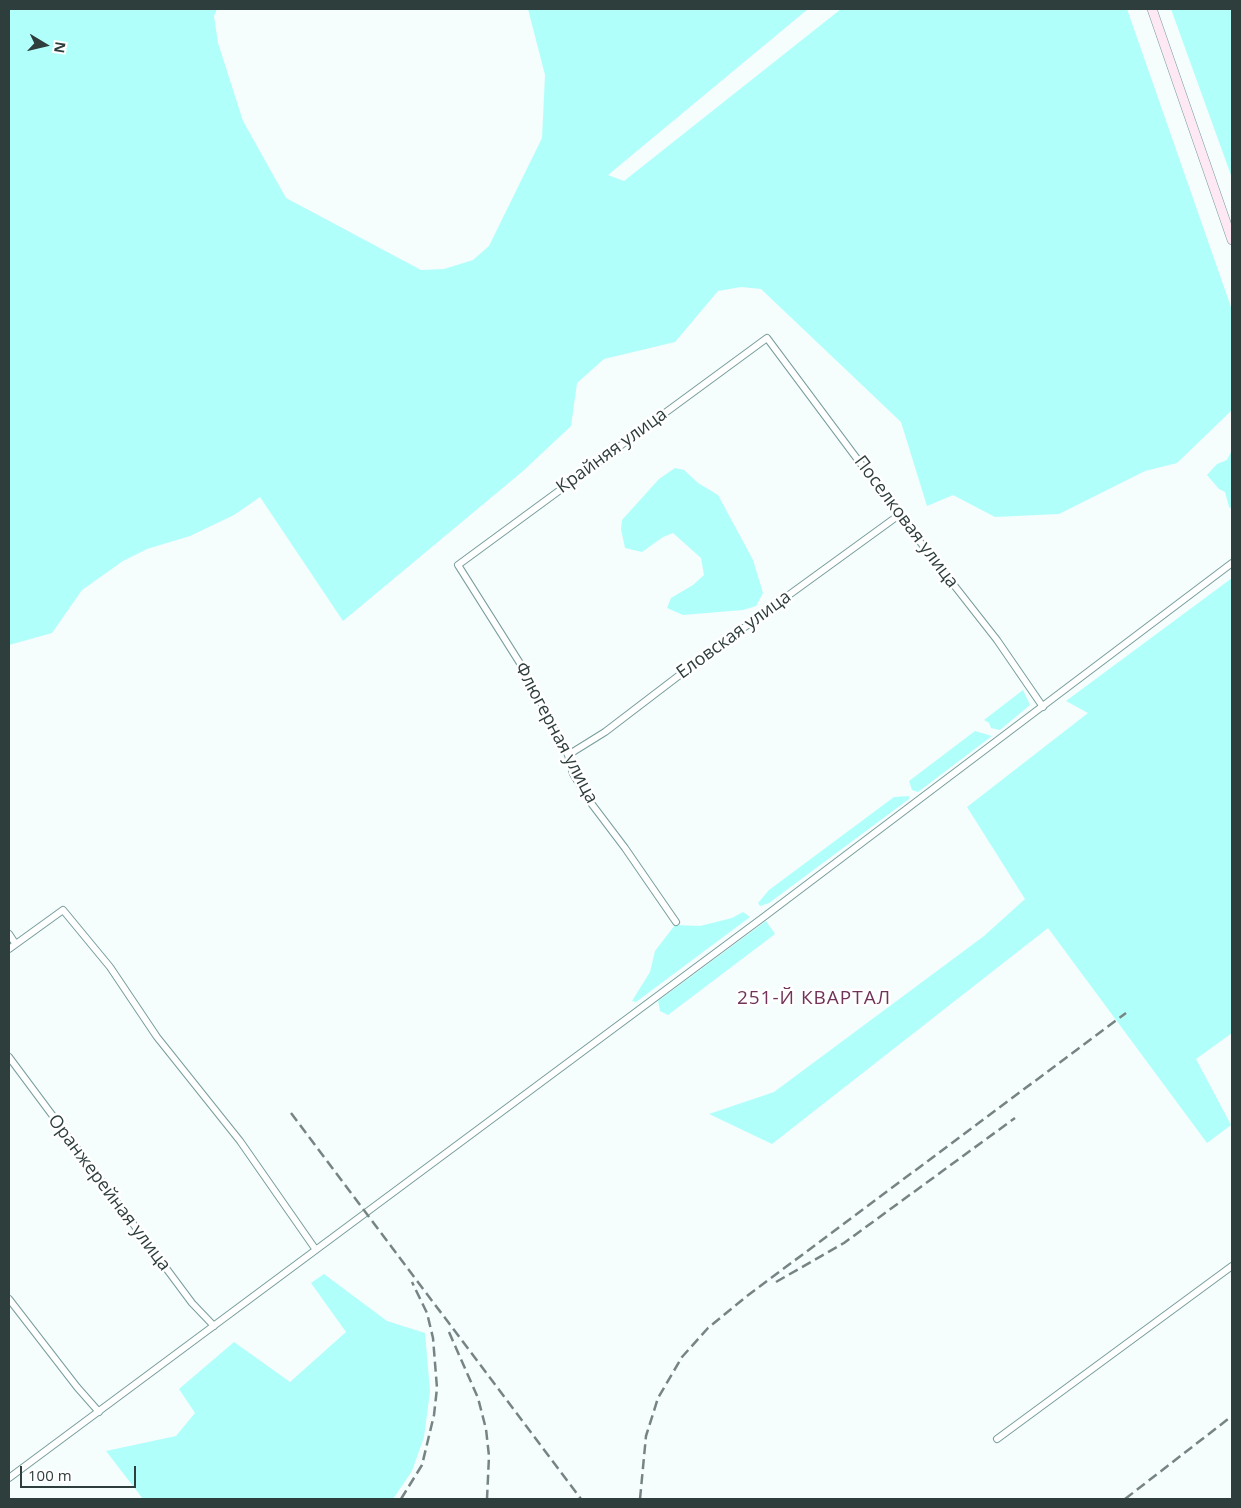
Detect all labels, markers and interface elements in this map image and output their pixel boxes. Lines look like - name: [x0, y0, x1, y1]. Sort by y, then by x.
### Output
- north arrow: [20, 20, 70, 70]
- text: N: [50, 40, 71, 55]
- street label: Крайняя улица: [552, 404, 672, 498]
- street label: Поселковая улица: [849, 452, 963, 592]
- street label: Еловская улица: [673, 586, 795, 684]
- street label: Флюгерная улица: [510, 659, 602, 807]
- district label: 251-Й КВАРТАЛ: [735, 988, 893, 1010]
- street label: Оранжерейная улица: [43, 1110, 175, 1276]
- scale bar: [22, 1456, 139, 1488]
- text: 100 m: [28, 1465, 72, 1485]

